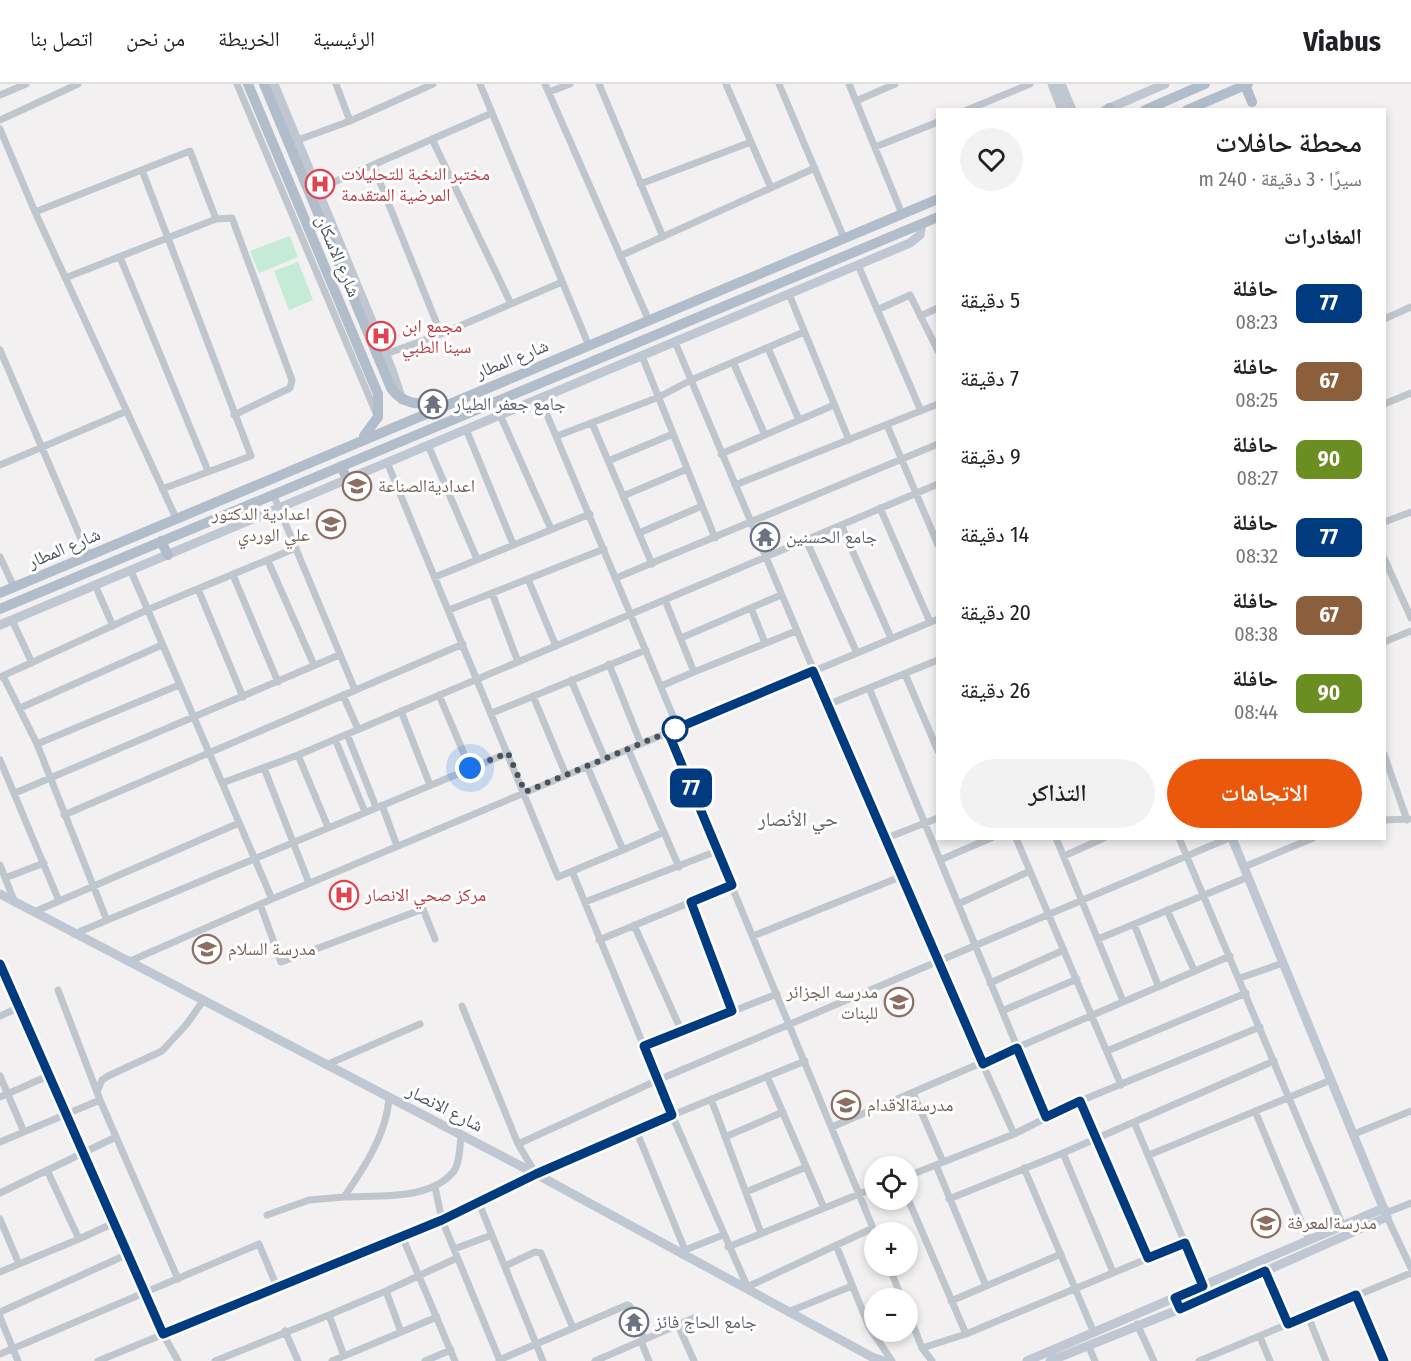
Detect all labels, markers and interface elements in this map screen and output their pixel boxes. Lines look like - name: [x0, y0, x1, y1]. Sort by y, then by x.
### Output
- text: Viabus: [1303, 25, 1381, 58]
- text: اتصل بنا: [30, 26, 93, 52]
- text: من نحن: [126, 26, 185, 52]
- text: الخريطة: [218, 26, 280, 52]
- text: الرئيسية: [313, 26, 375, 52]
- text: محطة حافلات: [1215, 126, 1362, 159]
- button: heart: [960, 128, 1023, 191]
- place label: مختبر النخبة للتحليلات المرضية المتقدمة: [341, 163, 490, 206]
- text: سيرًا · 3 دقيقة · 240 m: [1199, 167, 1362, 191]
- hospital icon: مختبر النخبة للتحليلات المرضية المتقدمة: [304, 168, 336, 200]
- street label: شارع الاسكان: [311, 212, 365, 300]
- text: المغادرات: [1284, 223, 1362, 250]
- text: حافلة: [1232, 275, 1278, 302]
- text: 5 دقيقة: [960, 287, 1020, 314]
- text: 77: [1320, 290, 1338, 316]
- text: 08:23: [1236, 310, 1278, 334]
- place label: مجمع ابن سينا الطبي: [402, 315, 471, 362]
- hospital icon: مجمع ابن سينا الطبي: [365, 320, 397, 352]
- street label: شارع المطار: [471, 334, 552, 384]
- text: حافلة: [1232, 353, 1278, 380]
- text: 7 دقيقة: [960, 365, 1019, 392]
- text: 67: [1319, 368, 1339, 394]
- temple icon: جامع جعفر الطيار: [417, 388, 449, 420]
- text: 08:25: [1235, 388, 1278, 412]
- place label: جامع جعفر الطيار: [453, 393, 566, 416]
- text: حافلة: [1232, 431, 1278, 458]
- text: 9 دقيقة: [960, 443, 1021, 470]
- text: 90: [1318, 446, 1340, 472]
- text: 08:27: [1237, 466, 1278, 490]
- school or university icon: اعداديةالصناعة: [341, 470, 373, 502]
- place label: اعداديةالصناعة: [378, 475, 475, 497]
- place label: اعدادية الدكتور علي الوردي: [211, 503, 310, 550]
- school or university icon: اعدادية الدكتور علي الوردي: [315, 508, 347, 540]
- text: حافلة: [1232, 509, 1278, 536]
- temple icon: جامع الحسنين: [749, 521, 781, 553]
- text: 14 دقيقة: [960, 521, 1029, 548]
- street label: شارع المطار: [23, 523, 104, 574]
- text: 77: [1320, 524, 1338, 550]
- place label: جامع الحسنين: [786, 526, 877, 549]
- text: 08:32: [1235, 544, 1278, 568]
- text: حافلة: [1232, 587, 1278, 614]
- text: 20 دقيقة: [960, 599, 1031, 626]
- text: 67: [1319, 602, 1339, 628]
- text: 08:38: [1234, 622, 1278, 646]
- text: حافلة: [1232, 665, 1278, 692]
- text: 26 دقيقة: [960, 677, 1031, 704]
- text: 90: [1318, 680, 1340, 706]
- text: 08:44: [1234, 700, 1278, 724]
- unlabelled marker: [662, 716, 688, 742]
- your location: [455, 753, 485, 783]
- button: التذاكر: [960, 759, 1155, 828]
- button: الاتجاهات: [1167, 759, 1362, 828]
- line badge: 77: [664, 768, 718, 808]
- text: 77: [682, 775, 700, 801]
- district label: حي الأنصار: [757, 807, 838, 835]
- hospital icon: مركز صحي الانصار: [328, 879, 360, 911]
- place label: مركز صحي الانصار: [364, 884, 486, 910]
- school or university icon: مدرسة السلام: [191, 933, 223, 965]
- place label: مدرسة السلام: [228, 938, 316, 961]
- place label: مدرسه الجزائر للبنات: [785, 981, 878, 1024]
- school or university icon: مدرسه الجزائر للبنات: [883, 986, 915, 1018]
- street label: شارع الانصار: [402, 1079, 487, 1137]
- school or university icon: مدرسةالاقدام: [830, 1089, 862, 1121]
- place label: مدرسةالاقدام: [867, 1094, 953, 1117]
- map controls: [864, 1156, 918, 1342]
- button: locate: [864, 1156, 918, 1210]
- school or university icon: مدرسةالمعرفة: [1250, 1207, 1282, 1239]
- place label: مدرسةالمعرفة: [1287, 1212, 1377, 1234]
- button: +: [864, 1222, 918, 1276]
- button: −: [864, 1288, 918, 1342]
- temple icon: جامع الحاج فائز: [618, 1306, 650, 1338]
- place label: جامع الحاج فائز: [654, 1311, 757, 1334]

